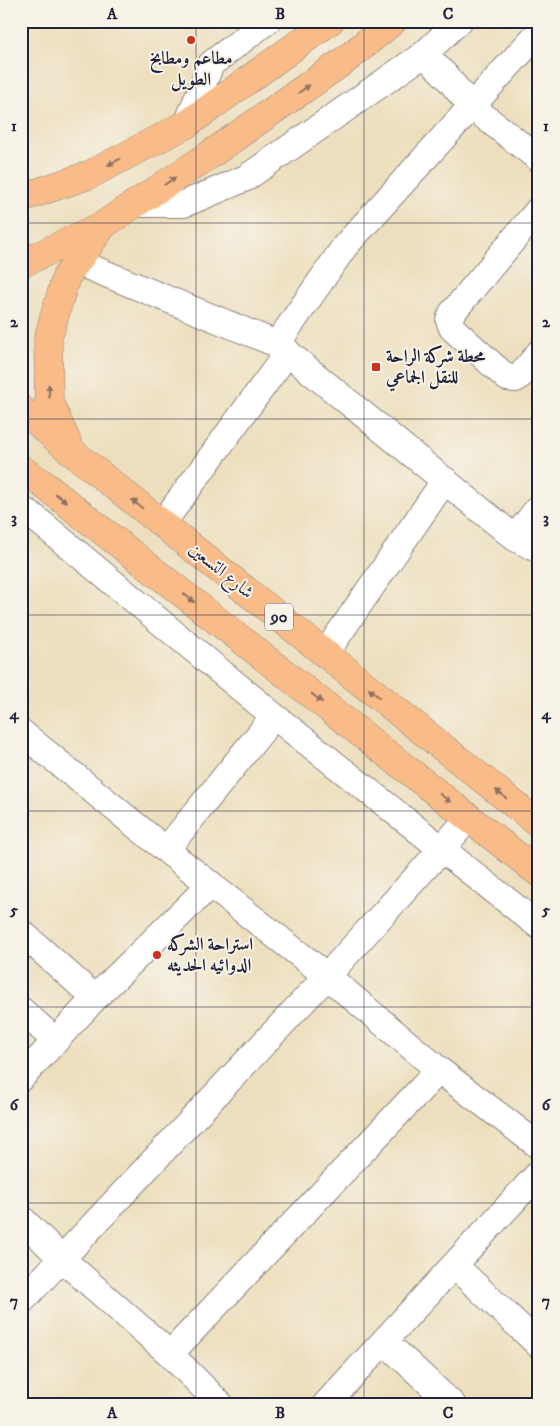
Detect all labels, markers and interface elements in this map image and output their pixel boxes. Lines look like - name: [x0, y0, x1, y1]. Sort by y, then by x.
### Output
- text: A: [106, 4, 118, 24]
- text: B: [275, 4, 285, 24]
- text: C: [443, 4, 453, 24]
- marker: مطاعم ومطابخ الطويل: [185, 34, 197, 46]
- place label: مطاعم ومطابخ الطويل: [150, 48, 232, 92]
- one-way arrow: [298, 84, 311, 94]
- text: 1: [11, 116, 17, 136]
- text: 1: [543, 116, 549, 136]
- one-way arrow: [107, 158, 121, 166]
- one-way arrow: [164, 176, 177, 185]
- text: 2: [10, 312, 19, 332]
- text: 2: [542, 312, 551, 332]
- place label: محطة شركة الراحة للنقل الجماعي: [385, 345, 486, 392]
- marker: محطة شركة الراحة للنقل الجماعي: [370, 361, 382, 373]
- one-way arrow: [45, 383, 53, 399]
- one-way arrow: [54, 493, 67, 504]
- one-way arrow: [130, 499, 144, 509]
- text: 3: [11, 508, 17, 528]
- text: 3: [543, 508, 549, 528]
- street label: شارع التسعين: [182, 538, 258, 606]
- one-way arrow: [182, 593, 195, 604]
- road number: 90: [265, 604, 293, 630]
- one-way arrow: [367, 687, 380, 698]
- one-way arrow: [310, 693, 323, 704]
- text: 4: [8, 704, 19, 724]
- text: 4: [540, 704, 551, 724]
- one-way arrow: [494, 789, 507, 799]
- one-way arrow: [438, 793, 451, 804]
- text: 5: [9, 900, 18, 920]
- text: 5: [541, 900, 550, 920]
- place label: استراحة الشركه الدوائيه الحديثه: [167, 933, 253, 977]
- marker: استراحة الشركه الدوائيه الحديثه: [151, 949, 163, 961]
- text: 6: [10, 1095, 20, 1115]
- text: 6: [542, 1095, 552, 1115]
- text: 7: [10, 1291, 18, 1311]
- text: 7: [542, 1291, 550, 1311]
- text: A: [106, 1403, 118, 1423]
- text: B: [275, 1403, 285, 1423]
- text: C: [443, 1403, 453, 1423]

